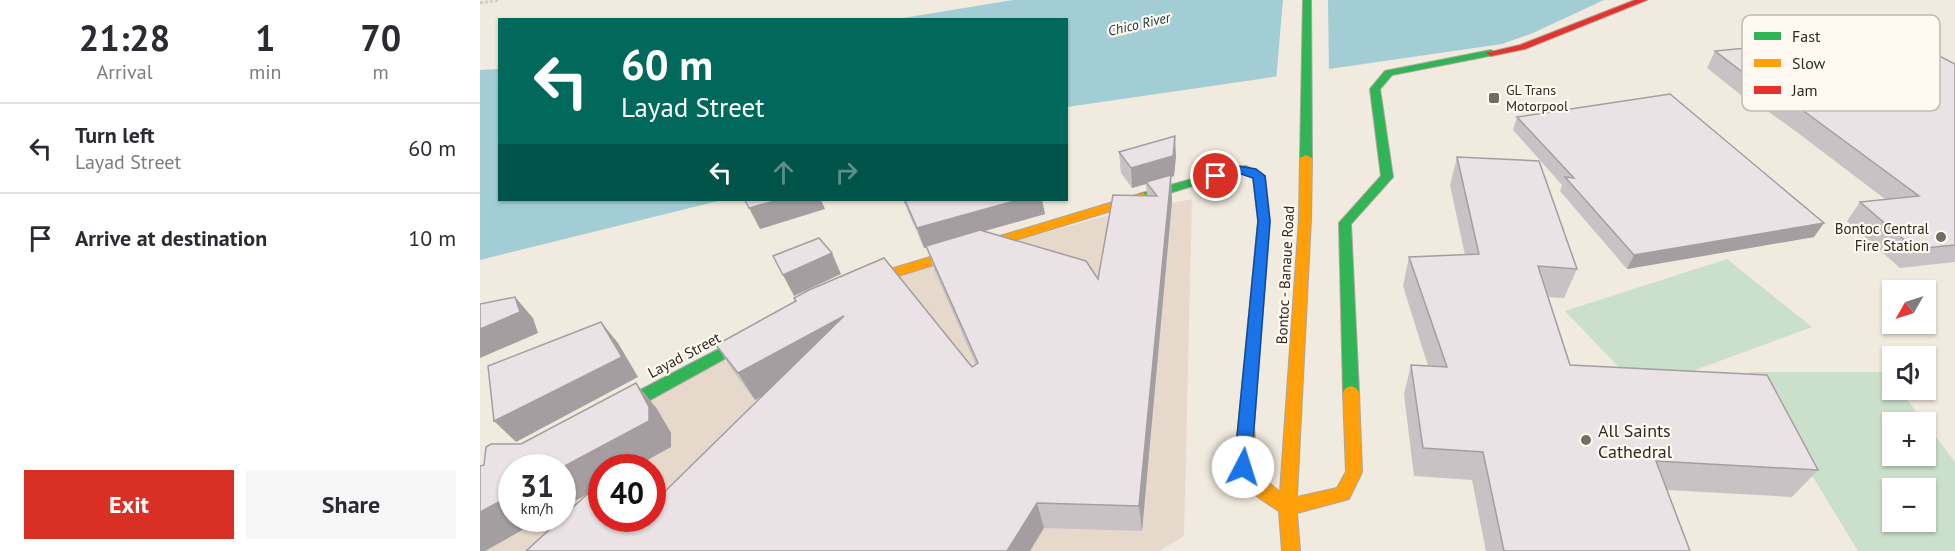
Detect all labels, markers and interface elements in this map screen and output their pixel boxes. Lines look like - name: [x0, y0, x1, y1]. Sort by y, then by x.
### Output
- water label: Chico River: [1106, 8, 1173, 40]
- text: 21:28: [79, 14, 170, 61]
- text: 1: [255, 14, 275, 61]
- text: 70: [360, 14, 401, 61]
- legend: [1742, 15, 1940, 111]
- text: Fast: [1792, 26, 1821, 46]
- text: 60 m: [621, 37, 713, 92]
- icon: left: [522, 42, 600, 120]
- text: Slow: [1792, 53, 1826, 73]
- text: Arrival: [96, 59, 153, 85]
- text: min: [249, 59, 282, 85]
- text: m: [373, 59, 389, 85]
- text: Jam: [1791, 80, 1818, 100]
- place label: GL Trans Motorpool: [1506, 81, 1568, 115]
- text: Layad Street: [621, 90, 764, 124]
- marker: GL Trans Motorpool: [1487, 91, 1501, 105]
- text: Turn left: [75, 121, 155, 149]
- icon: left: [24, 132, 57, 165]
- text: 60 m: [408, 134, 456, 162]
- text: Layad Street: [75, 149, 181, 175]
- pin: [1190, 150, 1241, 201]
- icon: left: [704, 156, 737, 189]
- icon: ahead: [767, 156, 800, 189]
- icon: right: [830, 156, 863, 189]
- icon: arrive: [1199, 159, 1232, 192]
- street label: Bontoc - Banaue Road: [1272, 205, 1298, 345]
- place label: Bontoc Central Fire Station: [1835, 219, 1930, 255]
- icon: arrive: [24, 222, 57, 255]
- text: Arrive at destination: [75, 224, 267, 252]
- text: 10 m: [408, 224, 456, 252]
- marker: Bontoc Central Fire Station: [1934, 230, 1948, 244]
- north arrow: [1882, 280, 1936, 334]
- map controls: [1882, 280, 1936, 532]
- street label: Layad Street: [644, 328, 724, 382]
- button: sound: [1882, 346, 1936, 400]
- button: +: [1882, 412, 1936, 466]
- place label: All Saints Cathedral: [1598, 419, 1673, 463]
- marker: All Saints Cathedral: [1579, 433, 1593, 447]
- position arrow: [1211, 435, 1275, 499]
- speed limit sign: 40: [588, 454, 666, 532]
- text: 31: [520, 466, 554, 505]
- button: Exit: [24, 470, 234, 539]
- button: Share: [246, 470, 456, 539]
- button: −: [1882, 478, 1936, 532]
- text: km/h: [521, 499, 553, 518]

